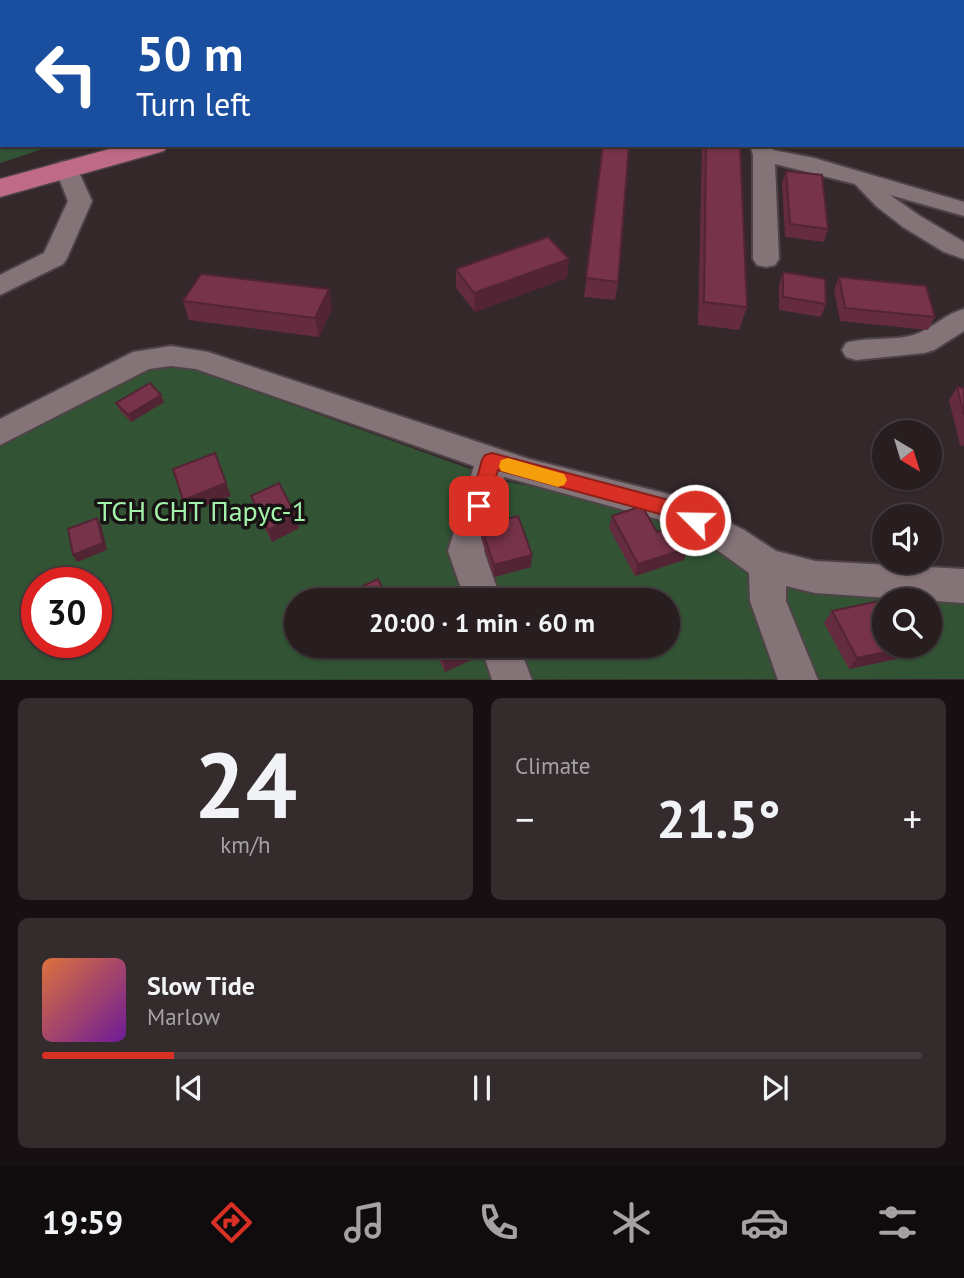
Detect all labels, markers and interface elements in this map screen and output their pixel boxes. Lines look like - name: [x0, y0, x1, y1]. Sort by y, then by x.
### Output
- text: 50 m: [136, 21, 243, 85]
- icon: left: [21, 28, 112, 119]
- text: Turn left: [136, 83, 251, 125]
- north arrow: [872, 420, 942, 490]
- map controls: [872, 420, 942, 658]
- pin: [449, 476, 509, 536]
- position arrow: [658, 483, 732, 557]
- icon: arrive: [460, 487, 498, 525]
- park label: ТСН СНТ Парус-1: [97, 492, 307, 529]
- button: sound: [872, 504, 942, 574]
- speed limit sign: 30: [21, 567, 112, 658]
- button: search: [872, 588, 942, 658]
- text: 20:00 · 1 min · 60 m: [369, 606, 595, 639]
- text: 24: [194, 725, 297, 843]
- text: Climate: [515, 751, 590, 780]
- text: 21.5°: [657, 785, 780, 852]
- text: −: [515, 794, 534, 843]
- text: +: [903, 794, 922, 843]
- text: km/h: [220, 830, 271, 859]
- text: Slow Tide: [147, 969, 255, 1002]
- text: Marlow: [147, 1002, 220, 1031]
- icon: previous: [170, 1069, 208, 1107]
- icon: pause: [463, 1069, 501, 1107]
- icon: next: [756, 1069, 794, 1107]
- icon: directions: [207, 1198, 256, 1247]
- icon: music: [340, 1198, 389, 1247]
- icon: phone: [474, 1198, 523, 1247]
- icon: climate: [607, 1198, 656, 1247]
- icon: car: [740, 1198, 789, 1247]
- icon: filters: [873, 1198, 922, 1247]
- text: 19:59: [42, 1201, 123, 1243]

